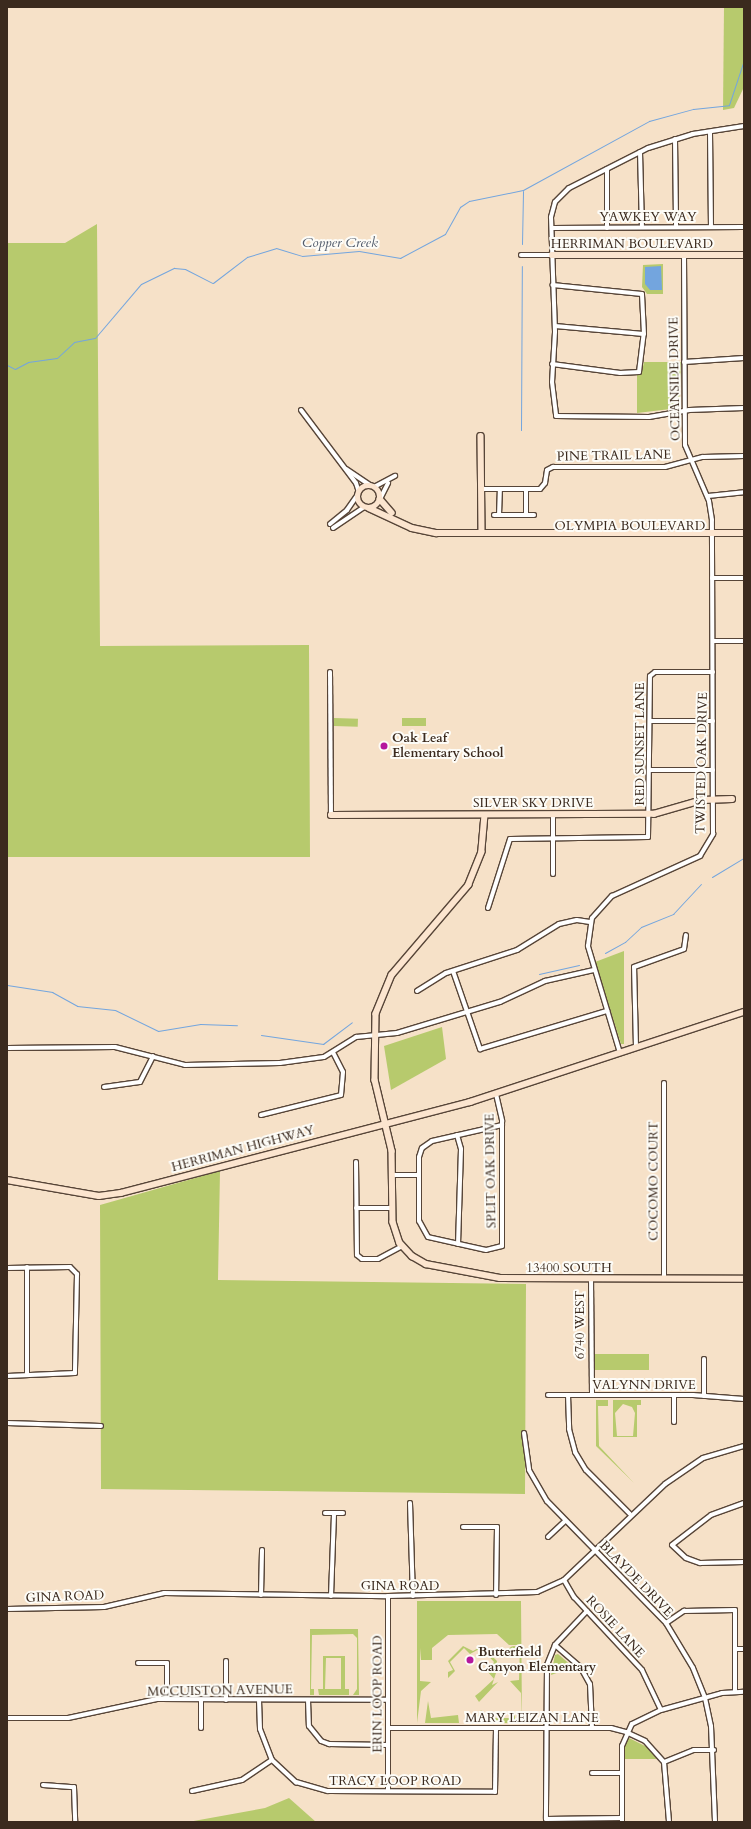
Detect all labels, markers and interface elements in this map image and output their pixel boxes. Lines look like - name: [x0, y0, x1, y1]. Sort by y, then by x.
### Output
- street label: YAWKEY WAY: [599, 209, 697, 225]
- water label: Copper Creek: [302, 235, 378, 251]
- street label: HERRIMAN BOULEVARD: [551, 236, 713, 252]
- street label: OCEANSIDE DRIVE: [666, 317, 684, 441]
- street label: PINE TRAIL LANE: [557, 447, 671, 465]
- street label: OLYMPIA BOULEVARD: [555, 518, 705, 534]
- street label: RED SUNSET LANE: [632, 682, 648, 806]
- street label: TWISTED OAK DRIVE: [693, 692, 711, 834]
- place label: Oak Leaf Elementary School: [392, 731, 504, 762]
- marker: Oak Leaf Elementary School: [379, 741, 389, 751]
- street label: SILVER SKY DRIVE: [473, 795, 593, 811]
- street label: SPLIT OAK DRIVE: [482, 1113, 500, 1229]
- street label: COCOMO COURT: [646, 1121, 662, 1241]
- street label: HERRIMAN HIGHWAY: [170, 1122, 316, 1176]
- street label: 13400 SOUTH: [526, 1260, 612, 1276]
- street label: 6740 WEST: [572, 1291, 588, 1359]
- street label: VALYNN DRIVE: [592, 1377, 696, 1393]
- street label: BLAYDE DRIVE: [596, 1538, 676, 1620]
- street label: GINA ROAD: [361, 1578, 439, 1594]
- street label: GINA ROAD: [25, 1588, 105, 1606]
- street label: ROSIE LANE: [582, 1593, 648, 1661]
- street label: ERIN LOOP ROAD: [370, 1635, 386, 1753]
- place label: Butterfield Canyon Elementary: [478, 1645, 596, 1676]
- marker: Butterfield Canyon Elementary: [465, 1655, 475, 1665]
- street label: MCCUISTON AVENUE: [147, 1682, 293, 1700]
- street label: MARY LEIZAN LANE: [465, 1710, 599, 1726]
- street label: TRACY LOOP ROAD: [329, 1773, 461, 1789]

